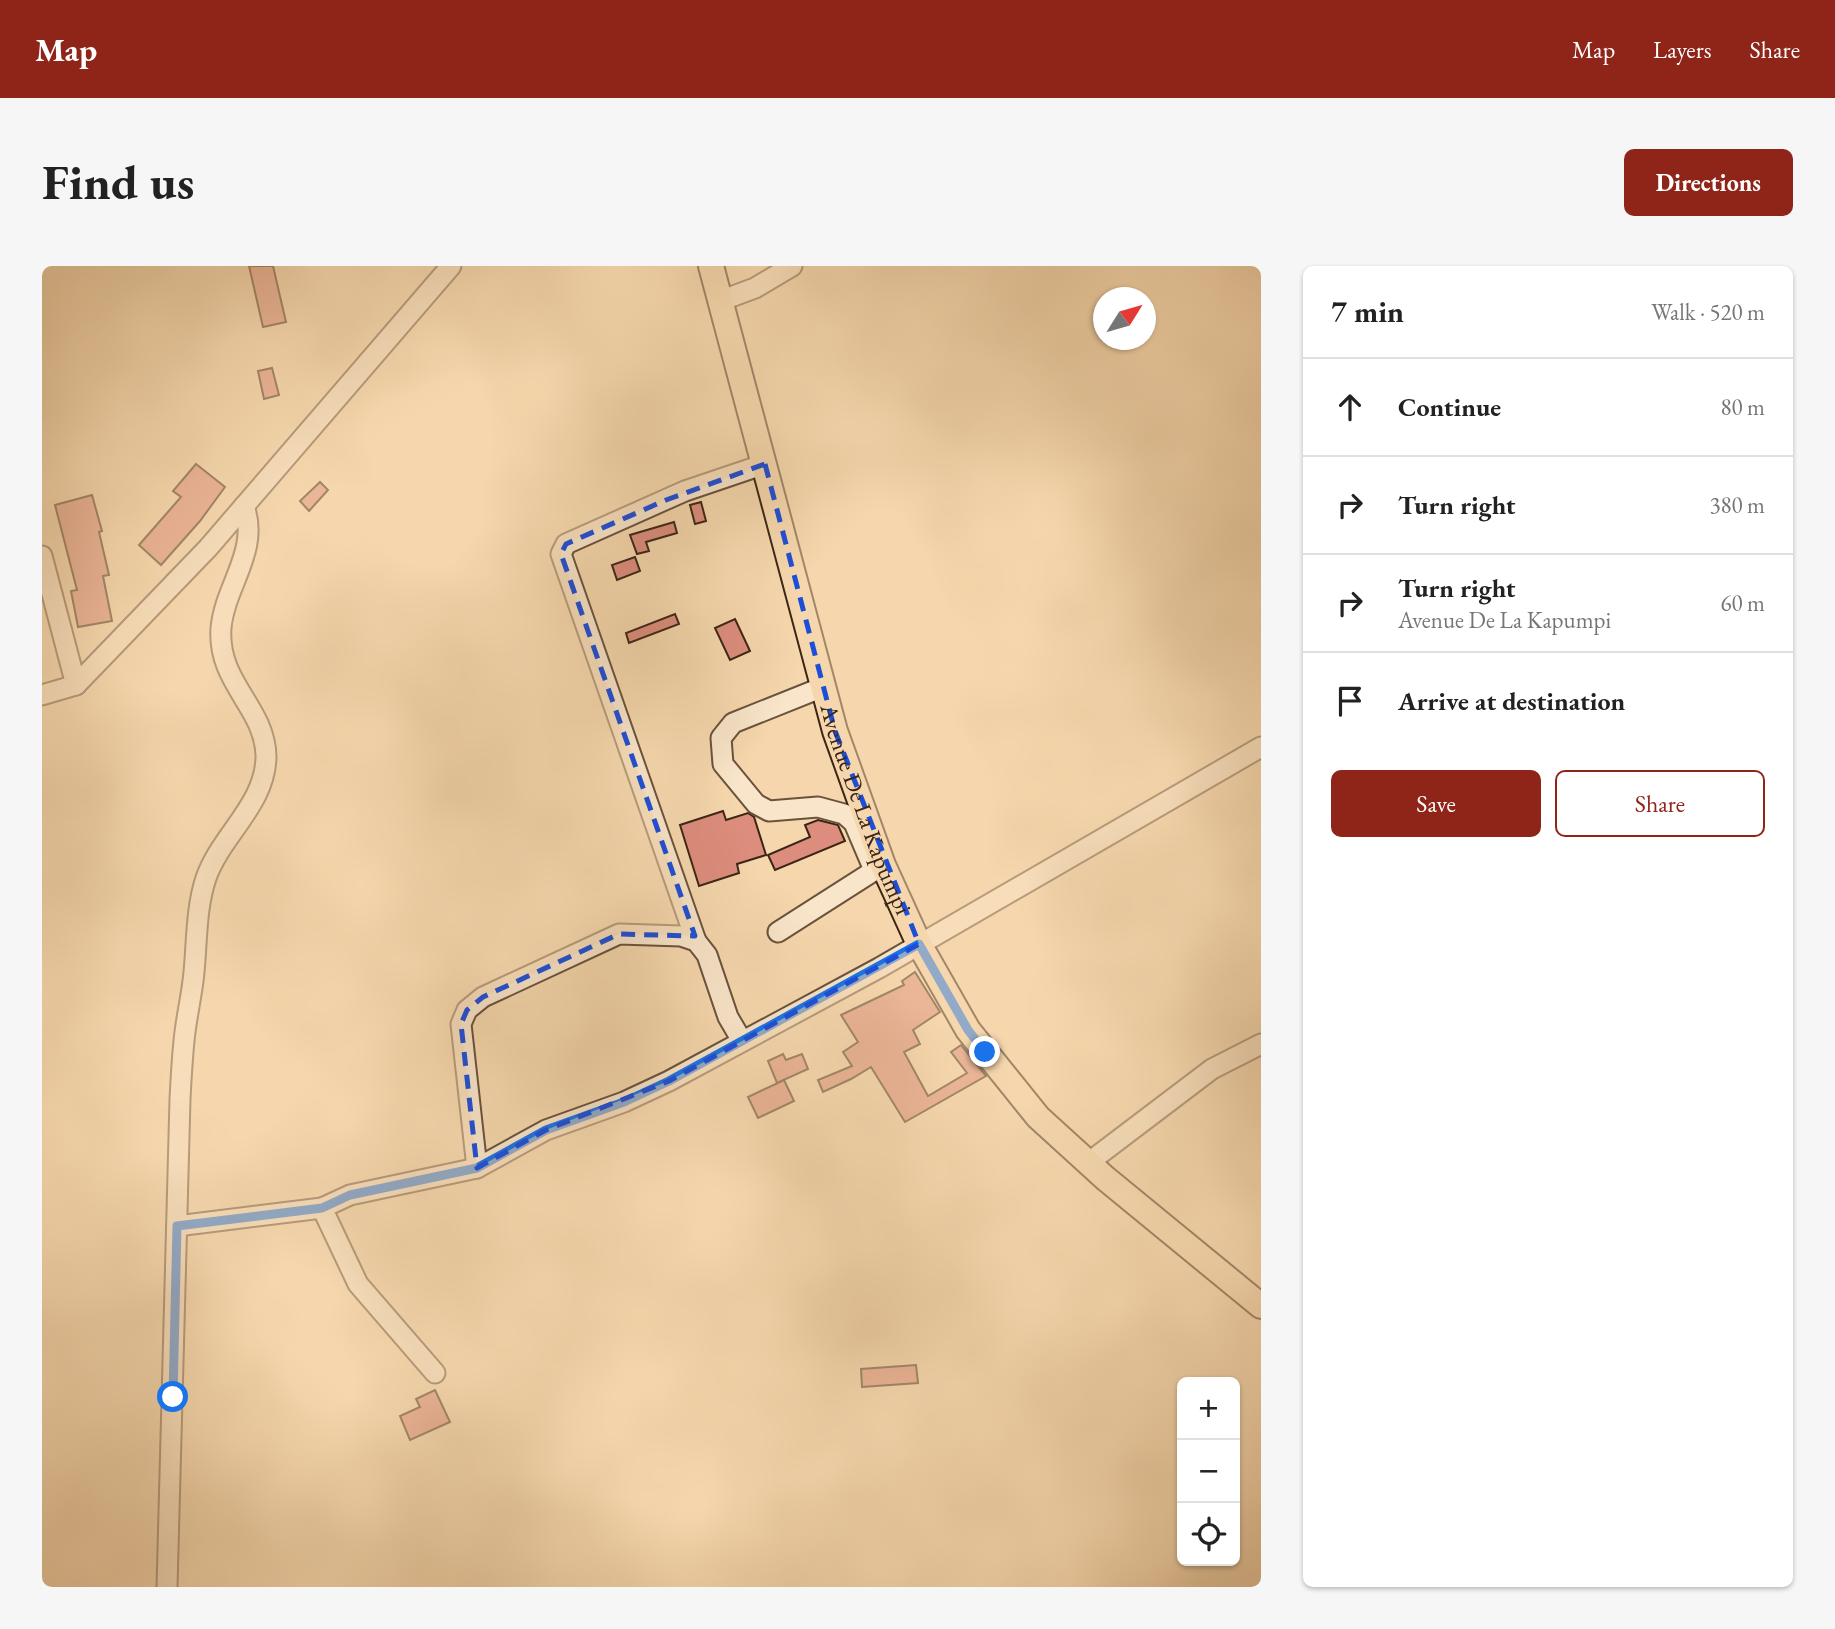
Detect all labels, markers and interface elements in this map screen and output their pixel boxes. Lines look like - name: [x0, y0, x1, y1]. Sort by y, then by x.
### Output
- text: Map: [35, 28, 97, 71]
- text: Map: [1572, 34, 1615, 65]
- text: Layers: [1653, 34, 1712, 65]
- text: Share: [1750, 34, 1800, 65]
- button: Directions: [1624, 149, 1793, 216]
- text: Find us: [42, 150, 194, 214]
- north arrow: [1093, 287, 1156, 350]
- text: 7 min: [1331, 292, 1404, 331]
- text: Walk · 520 m: [1651, 297, 1765, 327]
- icon: ahead: [1331, 388, 1369, 426]
- text: Continue: [1398, 390, 1501, 424]
- text: 80 m: [1720, 392, 1765, 422]
- icon: right: [1331, 486, 1369, 524]
- text: Turn right: [1398, 488, 1516, 522]
- text: 380 m: [1709, 490, 1765, 520]
- text: Turn right: [1398, 571, 1516, 605]
- icon: right: [1331, 584, 1369, 622]
- text: 60 m: [1720, 588, 1765, 618]
- text: Avenue De La Kapumpi: [1398, 605, 1611, 635]
- icon: arrive: [1331, 682, 1369, 720]
- text: Arrive at destination: [1398, 684, 1625, 718]
- street label: Avenue De La Kapumpi: [813, 699, 919, 919]
- button: Save: [1331, 770, 1541, 837]
- button: Share: [1555, 770, 1765, 837]
- route end: [969, 1036, 1000, 1067]
- map controls: [1177, 1377, 1240, 1566]
- button: +: [1177, 1377, 1240, 1440]
- route start: [157, 1381, 188, 1412]
- button: −: [1177, 1440, 1240, 1503]
- button: locate: [1177, 1503, 1240, 1566]

